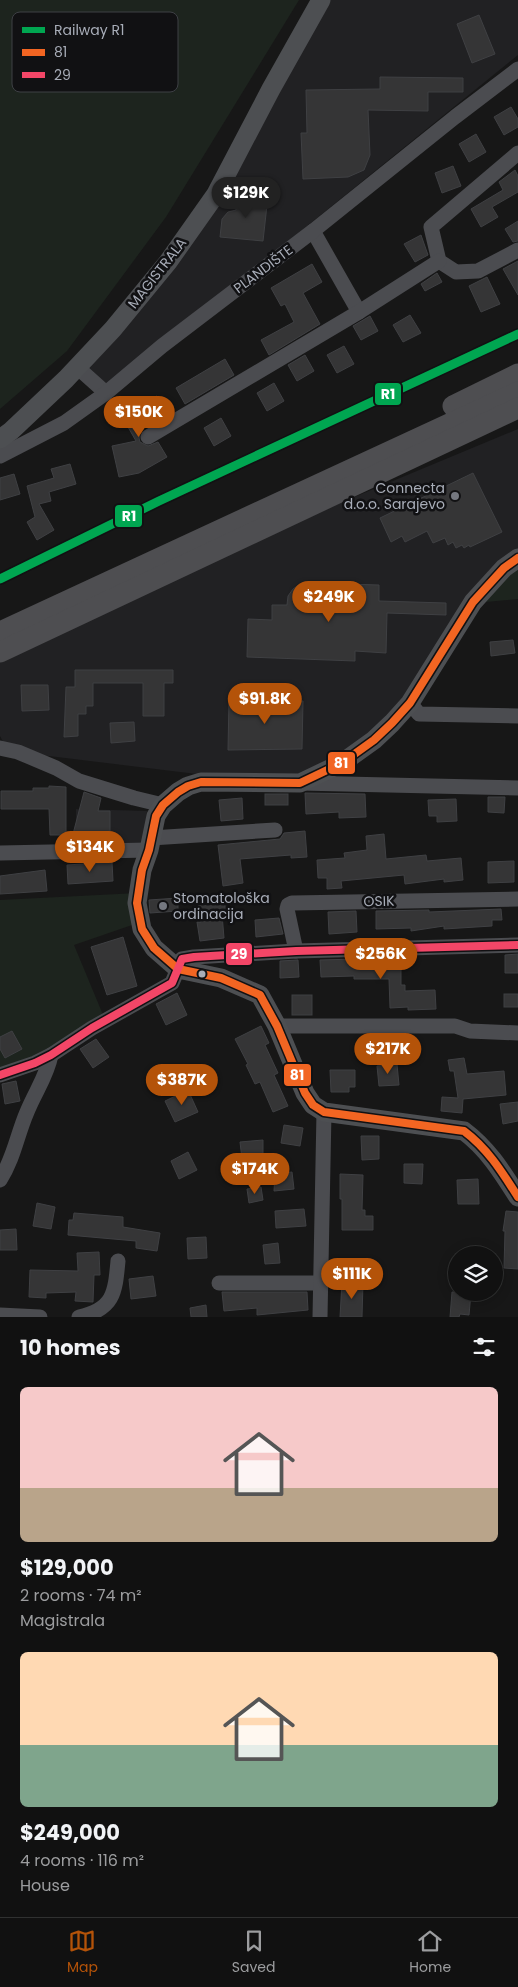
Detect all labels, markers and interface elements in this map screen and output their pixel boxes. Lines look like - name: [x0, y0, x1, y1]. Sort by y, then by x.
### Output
- legend: [12, 12, 178, 92]
- text: Railway R1: [54, 20, 124, 40]
- text: 81: [54, 42, 67, 62]
- text: 29: [54, 65, 71, 85]
- pin: $129K: [211, 176, 281, 219]
- text: $129K: [223, 181, 269, 204]
- street label: MAGISTRALA: [123, 233, 191, 313]
- street label: PLANDIŠTE: [229, 240, 297, 298]
- line badge: R1: [374, 382, 402, 406]
- text: R1: [381, 384, 395, 404]
- pin: $150K: [104, 396, 174, 438]
- text: $150K: [115, 400, 163, 423]
- place label: Connecta d.o.o. Sarajevo: [344, 478, 445, 514]
- marker: Connecta d.o.o. Sarajevo: [449, 490, 461, 502]
- line badge: R1: [114, 504, 143, 528]
- text: R1: [122, 506, 136, 526]
- pin: $249K: [294, 580, 364, 623]
- text: $249K: [303, 585, 355, 608]
- pin: $91.8K: [224, 682, 306, 725]
- text: $91.8K: [239, 687, 291, 710]
- line badge: 81: [327, 751, 356, 775]
- text: 81: [334, 753, 348, 773]
- pin: $134K: [55, 830, 125, 873]
- text: $134K: [66, 835, 114, 858]
- place label: Stomatološka ordinacija: [173, 888, 270, 924]
- street label: OSIK: [363, 891, 395, 911]
- marker: Stomatološka ordinacija: [157, 900, 169, 912]
- pin: $256K: [346, 938, 416, 980]
- line badge: 29: [225, 942, 253, 966]
- text: $256K: [355, 942, 407, 965]
- text: 29: [231, 944, 247, 964]
- unlabelled marker: [197, 969, 207, 979]
- pin: $217K: [353, 1032, 423, 1075]
- text: $217K: [365, 1037, 411, 1060]
- line badge: 81: [283, 1063, 312, 1087]
- pin: $387K: [147, 1064, 217, 1106]
- text: 81: [290, 1065, 304, 1085]
- text: $387K: [157, 1068, 207, 1091]
- pin: $174K: [220, 1152, 290, 1195]
- text: $174K: [231, 1157, 279, 1180]
- map controls: [448, 1246, 503, 1301]
- button: layers: [448, 1246, 503, 1301]
- pin: $111K: [317, 1258, 387, 1300]
- text: $111K: [332, 1262, 372, 1285]
- text: 10 homes: [20, 1333, 120, 1362]
- icon: filters: [470, 1333, 498, 1361]
- icon: home: [214, 1419, 304, 1509]
- text: $129,000: [20, 1553, 114, 1582]
- text: 2 rooms · 74 m²: [20, 1584, 142, 1607]
- text: Magistrala: [20, 1609, 105, 1632]
- icon: home: [214, 1684, 304, 1774]
- text: $249,000: [20, 1818, 120, 1847]
- text: 4 rooms · 116 m²: [20, 1849, 144, 1872]
- text: House: [20, 1874, 70, 1897]
- tab: Map: [67, 1927, 98, 1978]
- tab: Saved: [232, 1927, 275, 1978]
- tab: Home: [409, 1927, 451, 1978]

